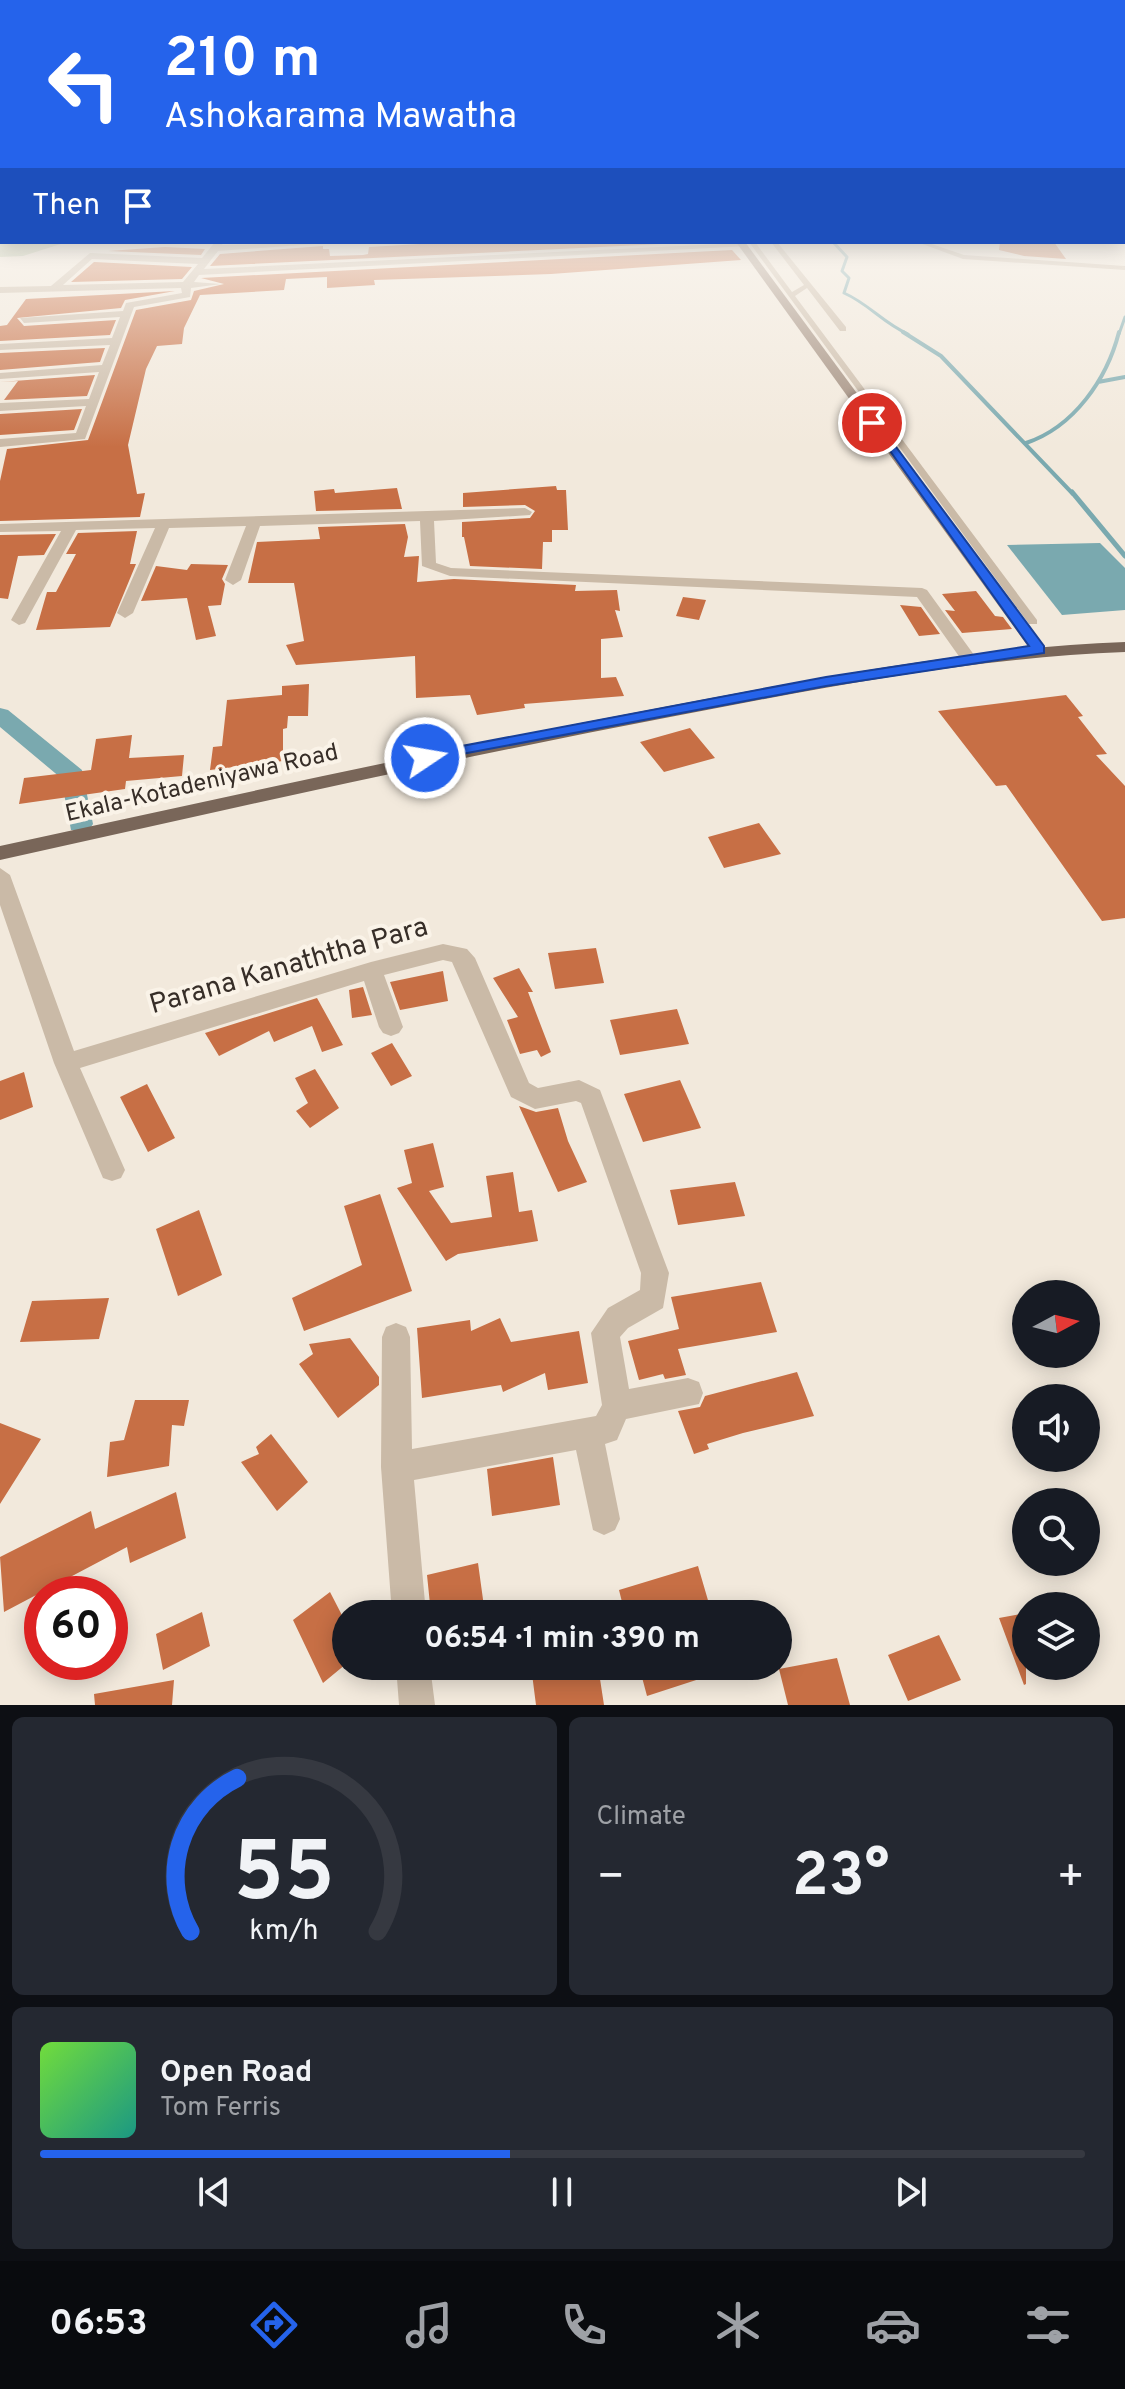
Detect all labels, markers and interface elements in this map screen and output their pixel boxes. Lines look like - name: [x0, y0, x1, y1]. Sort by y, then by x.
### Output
- text: 210 m: [164, 26, 321, 96]
- icon: left: [32, 32, 136, 136]
- text: Ashokarama Mawatha: [164, 95, 517, 141]
- icon: arrive: [116, 184, 160, 228]
- text: Then: [32, 188, 100, 225]
- pin: [838, 389, 906, 457]
- icon: arrive: [850, 401, 894, 445]
- position arrow: [383, 716, 467, 800]
- street label: Ekala-Kotadeniyawa Road: [63, 738, 341, 830]
- street label: Parana Kanaththa Para: [146, 910, 432, 1024]
- north arrow: [1012, 1280, 1100, 1368]
- map controls: [1012, 1280, 1100, 1680]
- button: sound: [1012, 1384, 1100, 1472]
- button: search: [1012, 1488, 1100, 1576]
- speed limit sign: 60: [24, 1576, 128, 1680]
- button: layers: [1012, 1592, 1100, 1680]
- text: 06:54 · 1 min · 390 m: [424, 1621, 700, 1658]
- text: Climate: [597, 1801, 686, 1834]
- text: 55: [233, 1825, 335, 1930]
- text: 23°: [792, 1841, 890, 1917]
- text: −: [597, 1851, 625, 1907]
- text: +: [1057, 1851, 1085, 1907]
- text: km/h: [250, 1914, 319, 1950]
- text: Open Road: [160, 2055, 312, 2092]
- text: Tom Ferris: [160, 2092, 281, 2125]
- icon: previous: [192, 2170, 236, 2214]
- icon: pause: [540, 2170, 584, 2214]
- icon: next: [889, 2170, 933, 2214]
- icon: directions: [246, 2297, 302, 2353]
- icon: music: [401, 2297, 457, 2353]
- icon: phone: [556, 2297, 612, 2353]
- icon: climate: [710, 2297, 766, 2353]
- icon: car: [865, 2297, 921, 2353]
- icon: filters: [1020, 2297, 1076, 2353]
- text: 06:53: [49, 2302, 147, 2348]

